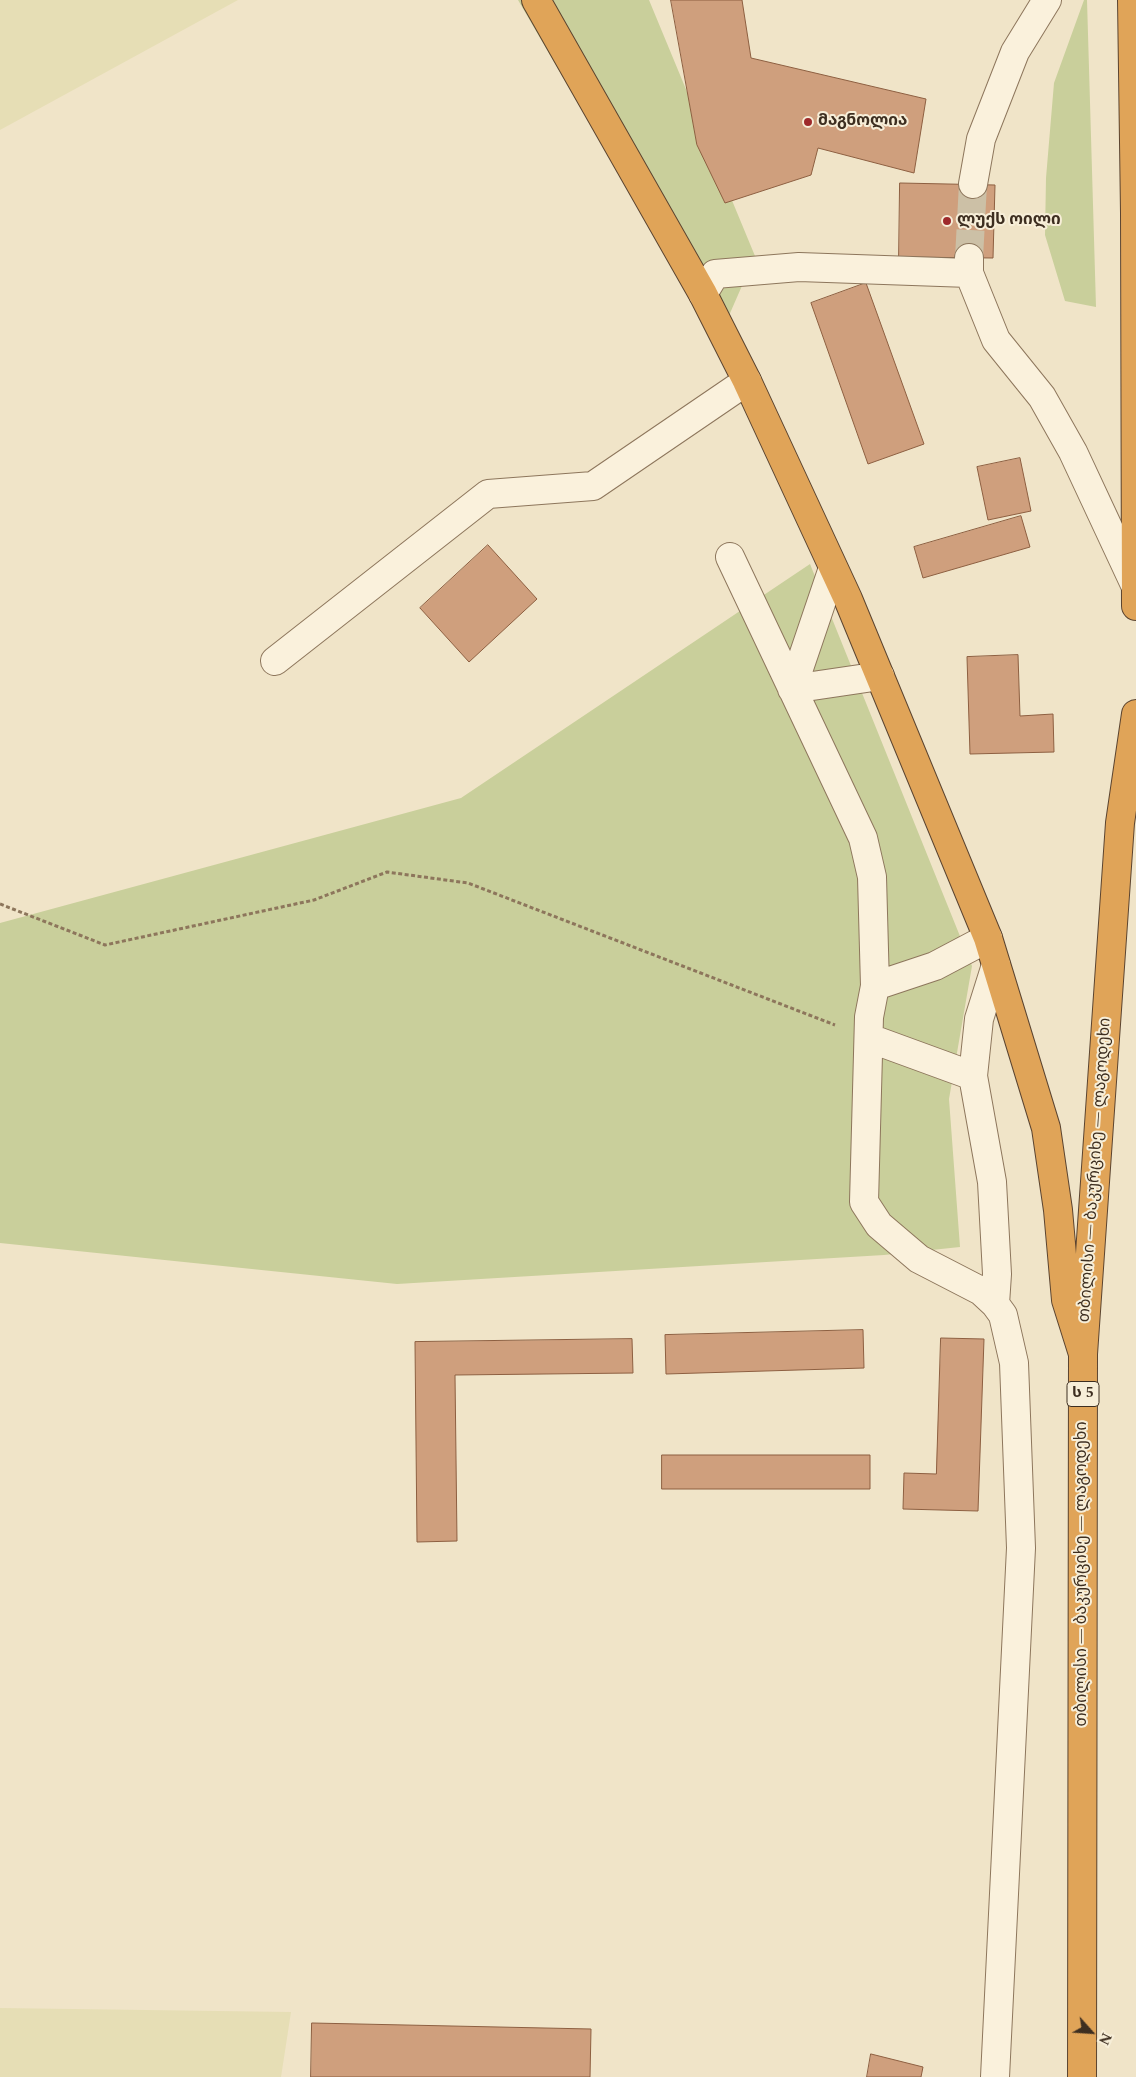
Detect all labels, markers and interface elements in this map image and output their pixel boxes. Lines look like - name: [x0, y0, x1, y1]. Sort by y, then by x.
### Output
- place label: მაგნოლია: [818, 112, 907, 132]
- marker: მაგნოლია: [802, 116, 814, 128]
- place label: ლუქს ოილი: [957, 211, 1061, 231]
- marker: ლუქს ოილი: [941, 215, 953, 227]
- street label: თბილისი — ბაკურციხე — ლაგოდეხი: [1076, 1017, 1116, 1323]
- road number: ს 5: [1067, 1382, 1099, 1406]
- street label: თბილისი — ბაკურციხე — ლაგოდეხი: [1073, 1421, 1093, 1727]
- north arrow: [1066, 2007, 1116, 2057]
- text: N: [1093, 2029, 1117, 2049]

